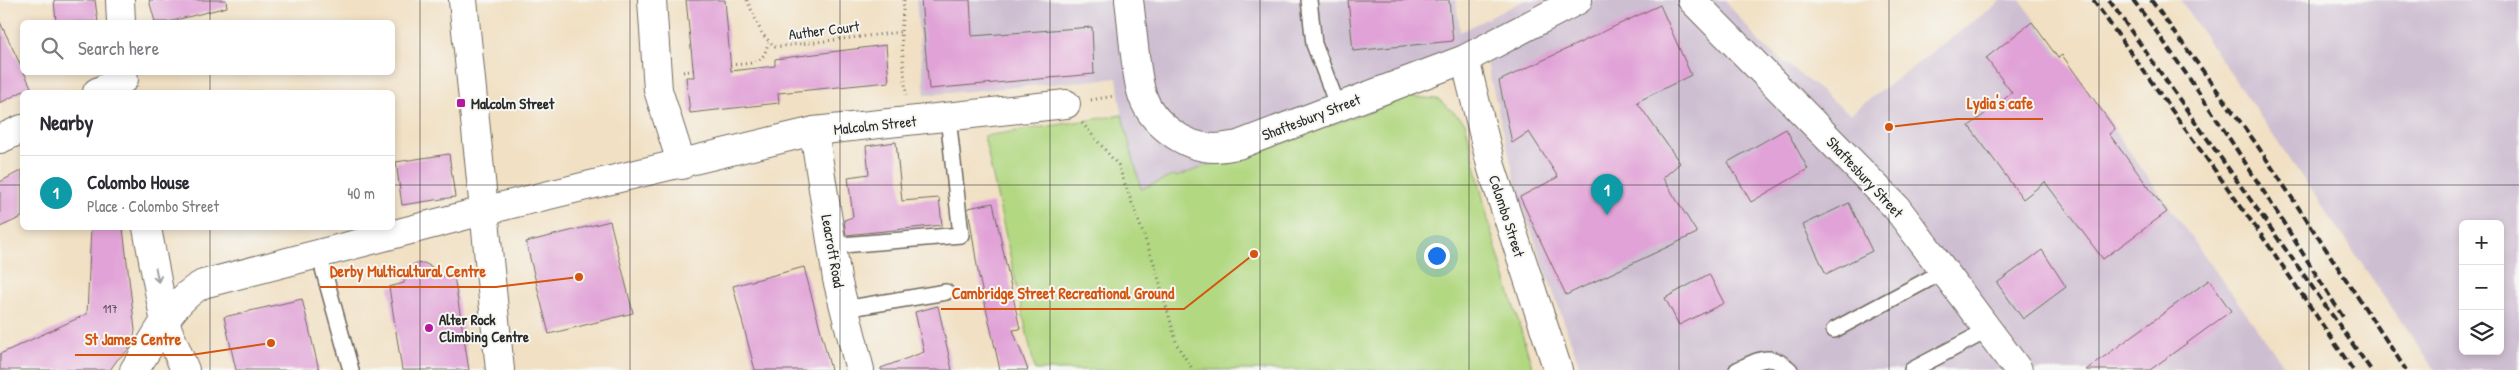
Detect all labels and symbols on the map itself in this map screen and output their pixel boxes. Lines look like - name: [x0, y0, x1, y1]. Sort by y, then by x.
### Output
- street label: Auther Court: [787, 15, 861, 45]
- street label: Shaftesbury Street: [1259, 88, 1364, 145]
- callout: Lydia's cafe: [1957, 88, 2043, 119]
- text: Lydia's cafe: [1967, 92, 2034, 115]
- place label: Malcolm Street: [471, 93, 555, 114]
- marker: Malcolm Street: [455, 97, 467, 109]
- street label: Malcolm Street: [833, 110, 918, 140]
- street label: Shaftesbury Street: [1822, 132, 1909, 223]
- street label: Colombo Street: [1484, 172, 1530, 261]
- pin: 1: [1591, 174, 1623, 215]
- street label: Leacroft Road: [816, 213, 850, 289]
- your location: [1424, 243, 1450, 269]
- callout: Derby Multicultural Centre: [320, 256, 496, 287]
- text: Derby Multicultural Centre: [330, 260, 487, 283]
- one-way arrow: [153, 267, 162, 283]
- callout: Cambridge Street Recreational Ground: [941, 278, 1184, 309]
- text: Cambridge Street Recreational Ground: [952, 282, 1175, 305]
- house number: 117: [103, 300, 117, 317]
- place label: Alter Rock Climbing Centre: [439, 309, 529, 348]
- marker: Alter Rock Climbing Centre: [423, 322, 435, 334]
- callout: St James Centre: [75, 324, 191, 355]
- text: St James Centre: [85, 328, 182, 350]

